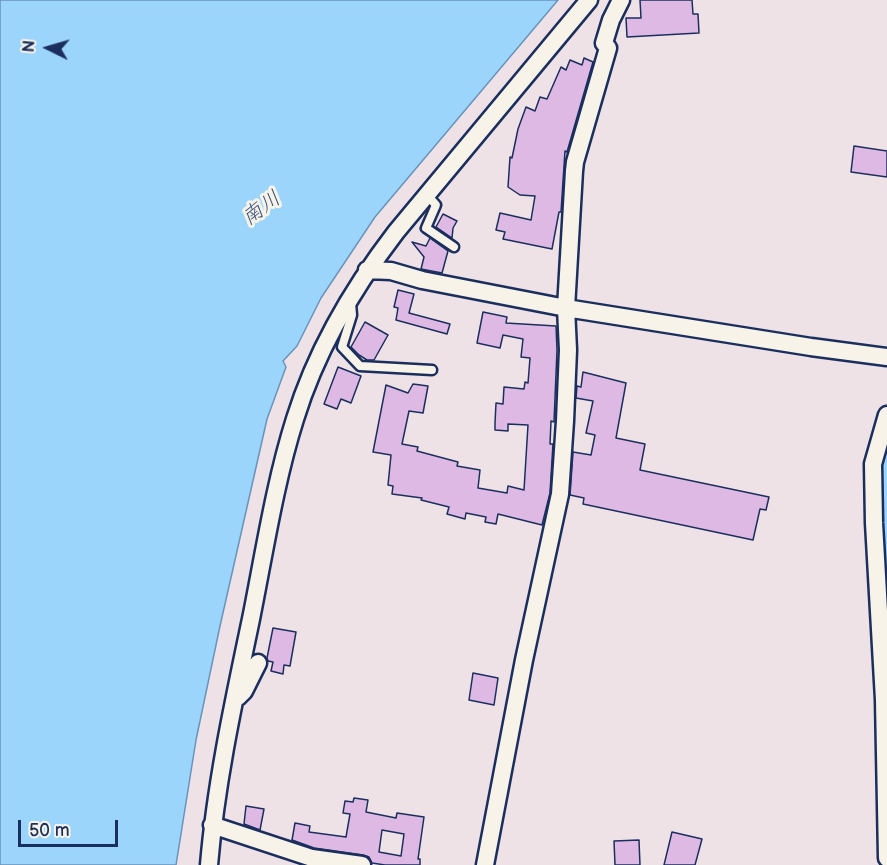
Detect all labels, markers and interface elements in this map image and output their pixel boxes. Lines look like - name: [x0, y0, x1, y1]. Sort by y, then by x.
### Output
- north arrow: [18, 18, 78, 78]
- text: N: [20, 40, 40, 53]
- water label: 南川: [238, 186, 286, 232]
- scale bar: [21, 808, 122, 846]
- text: 50 m: [29, 820, 70, 841]

